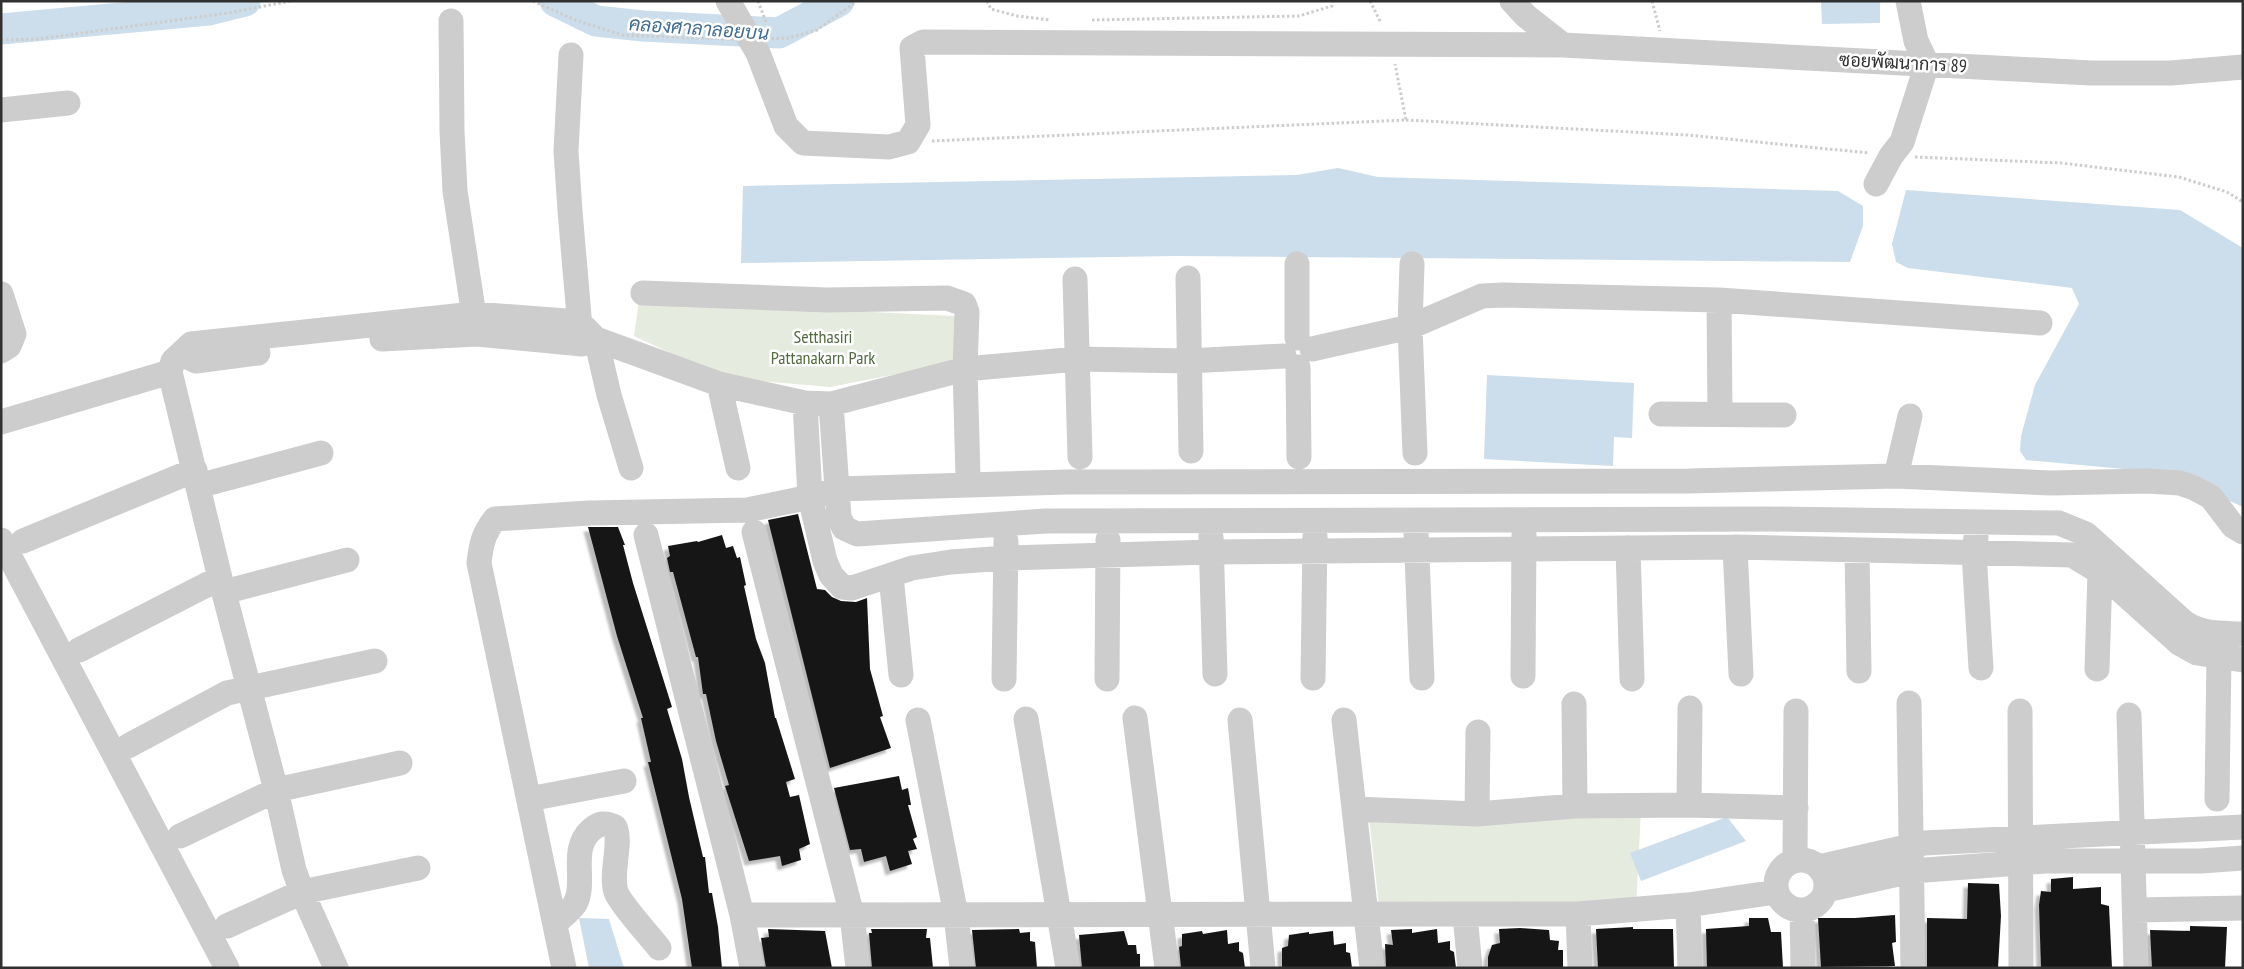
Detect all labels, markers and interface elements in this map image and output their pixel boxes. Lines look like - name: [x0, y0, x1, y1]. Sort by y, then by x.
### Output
- water label: คลองศาลาลอยบน: [628, 11, 770, 45]
- street label: ซอยพัฒนาการ 89: [1839, 48, 1967, 77]
- park label: Setthasiri Pattanakarn Park: [771, 325, 875, 369]

